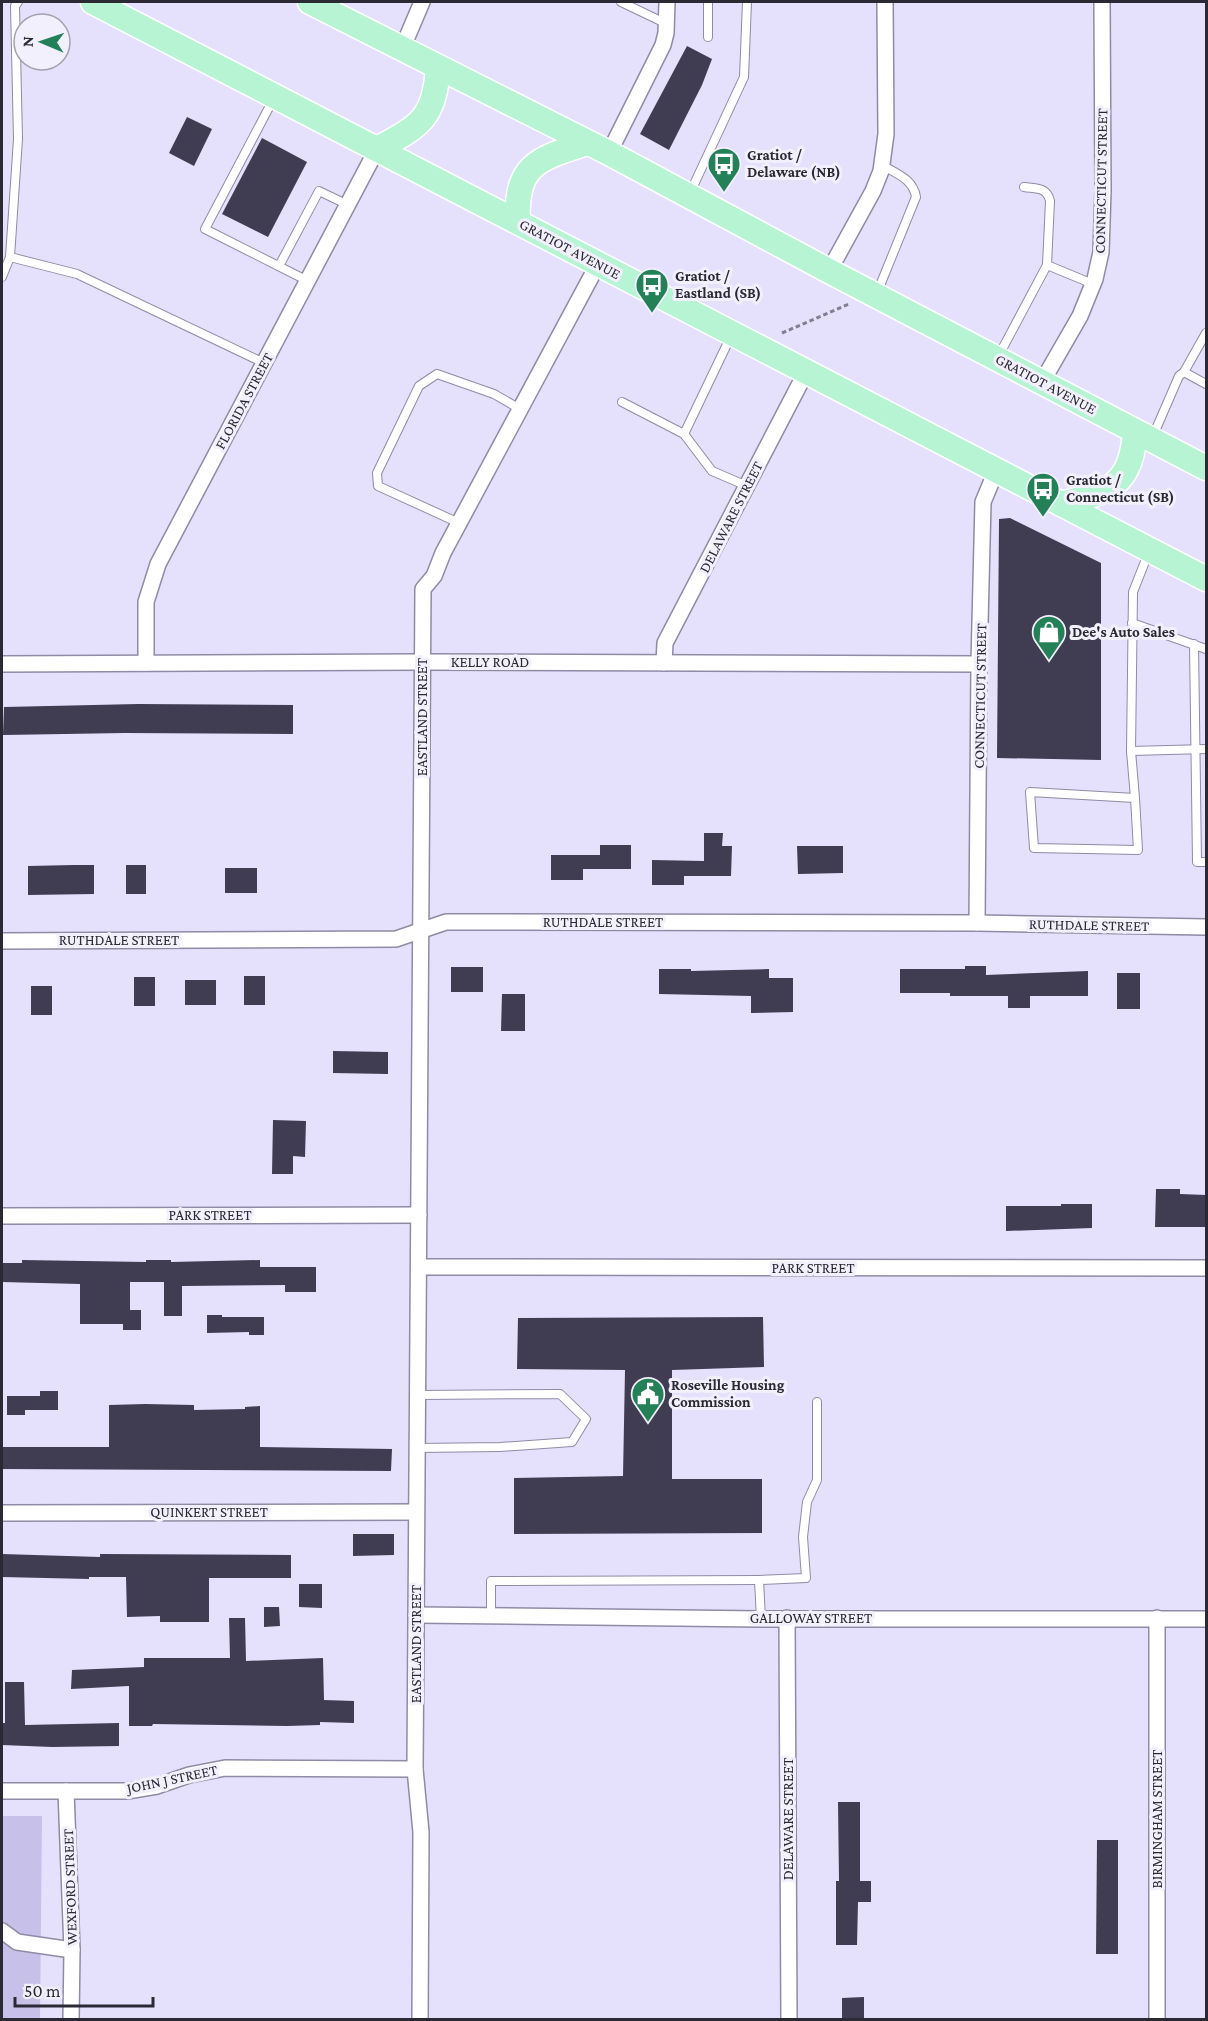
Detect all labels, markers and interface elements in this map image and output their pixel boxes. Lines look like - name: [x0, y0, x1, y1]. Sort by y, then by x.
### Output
- north arrow: [12, 12, 72, 72]
- text: N: [19, 36, 36, 47]
- street label: CONNECTICUT STREET: [1092, 108, 1110, 254]
- bus stop icon: Gratiot / Delaware (NB): [706, 146, 742, 193]
- place label: Gratiot / Delaware (NB): [747, 147, 841, 181]
- street label: GRATIOT AVENUE: [517, 216, 623, 282]
- bus stop icon: Gratiot / Eastland (SB): [634, 267, 670, 314]
- place label: Gratiot / Eastland (SB): [675, 268, 761, 302]
- street label: FLORIDA STREET: [212, 350, 276, 452]
- street label: GRATIOT AVENUE: [993, 351, 1099, 417]
- street label: DELAWARE STREET: [696, 459, 766, 575]
- bus stop icon: Gratiot / Connecticut (SB): [1025, 471, 1061, 518]
- place label: Gratiot / Connecticut (SB): [1066, 472, 1175, 506]
- shop icon: Dee's Auto Sales: [1031, 614, 1067, 661]
- street label: CONNECTICUT STREET: [971, 623, 989, 769]
- place label: Dee's Auto Sales: [1072, 624, 1175, 640]
- street label: KELLY ROAD: [451, 654, 529, 670]
- street label: EASTLAND STREET: [414, 658, 430, 776]
- street label: RUTHDALE STREET: [543, 914, 663, 930]
- street label: RUTHDALE STREET: [1029, 916, 1149, 934]
- street label: RUTHDALE STREET: [59, 932, 179, 948]
- street label: PARK STREET: [168, 1207, 252, 1223]
- street label: PARK STREET: [771, 1260, 855, 1276]
- public building icon: Roseville Housing Commission: [630, 1376, 666, 1423]
- place label: Roseville Housing Commission: [671, 1377, 785, 1410]
- street label: QUINKERT STREET: [150, 1504, 268, 1520]
- street label: EASTLAND STREET: [408, 1585, 424, 1703]
- street label: GALLOWAY STREET: [750, 1610, 872, 1626]
- street label: BIRMINGHAM STREET: [1149, 1750, 1165, 1888]
- street label: DELAWARE STREET: [780, 1758, 796, 1880]
- street label: JOHN J STREET: [123, 1762, 219, 1798]
- street label: WEXFORD STREET: [60, 1828, 80, 1946]
- scale bar: [15, 1970, 153, 2008]
- text: 50 m: [24, 1981, 61, 2001]

